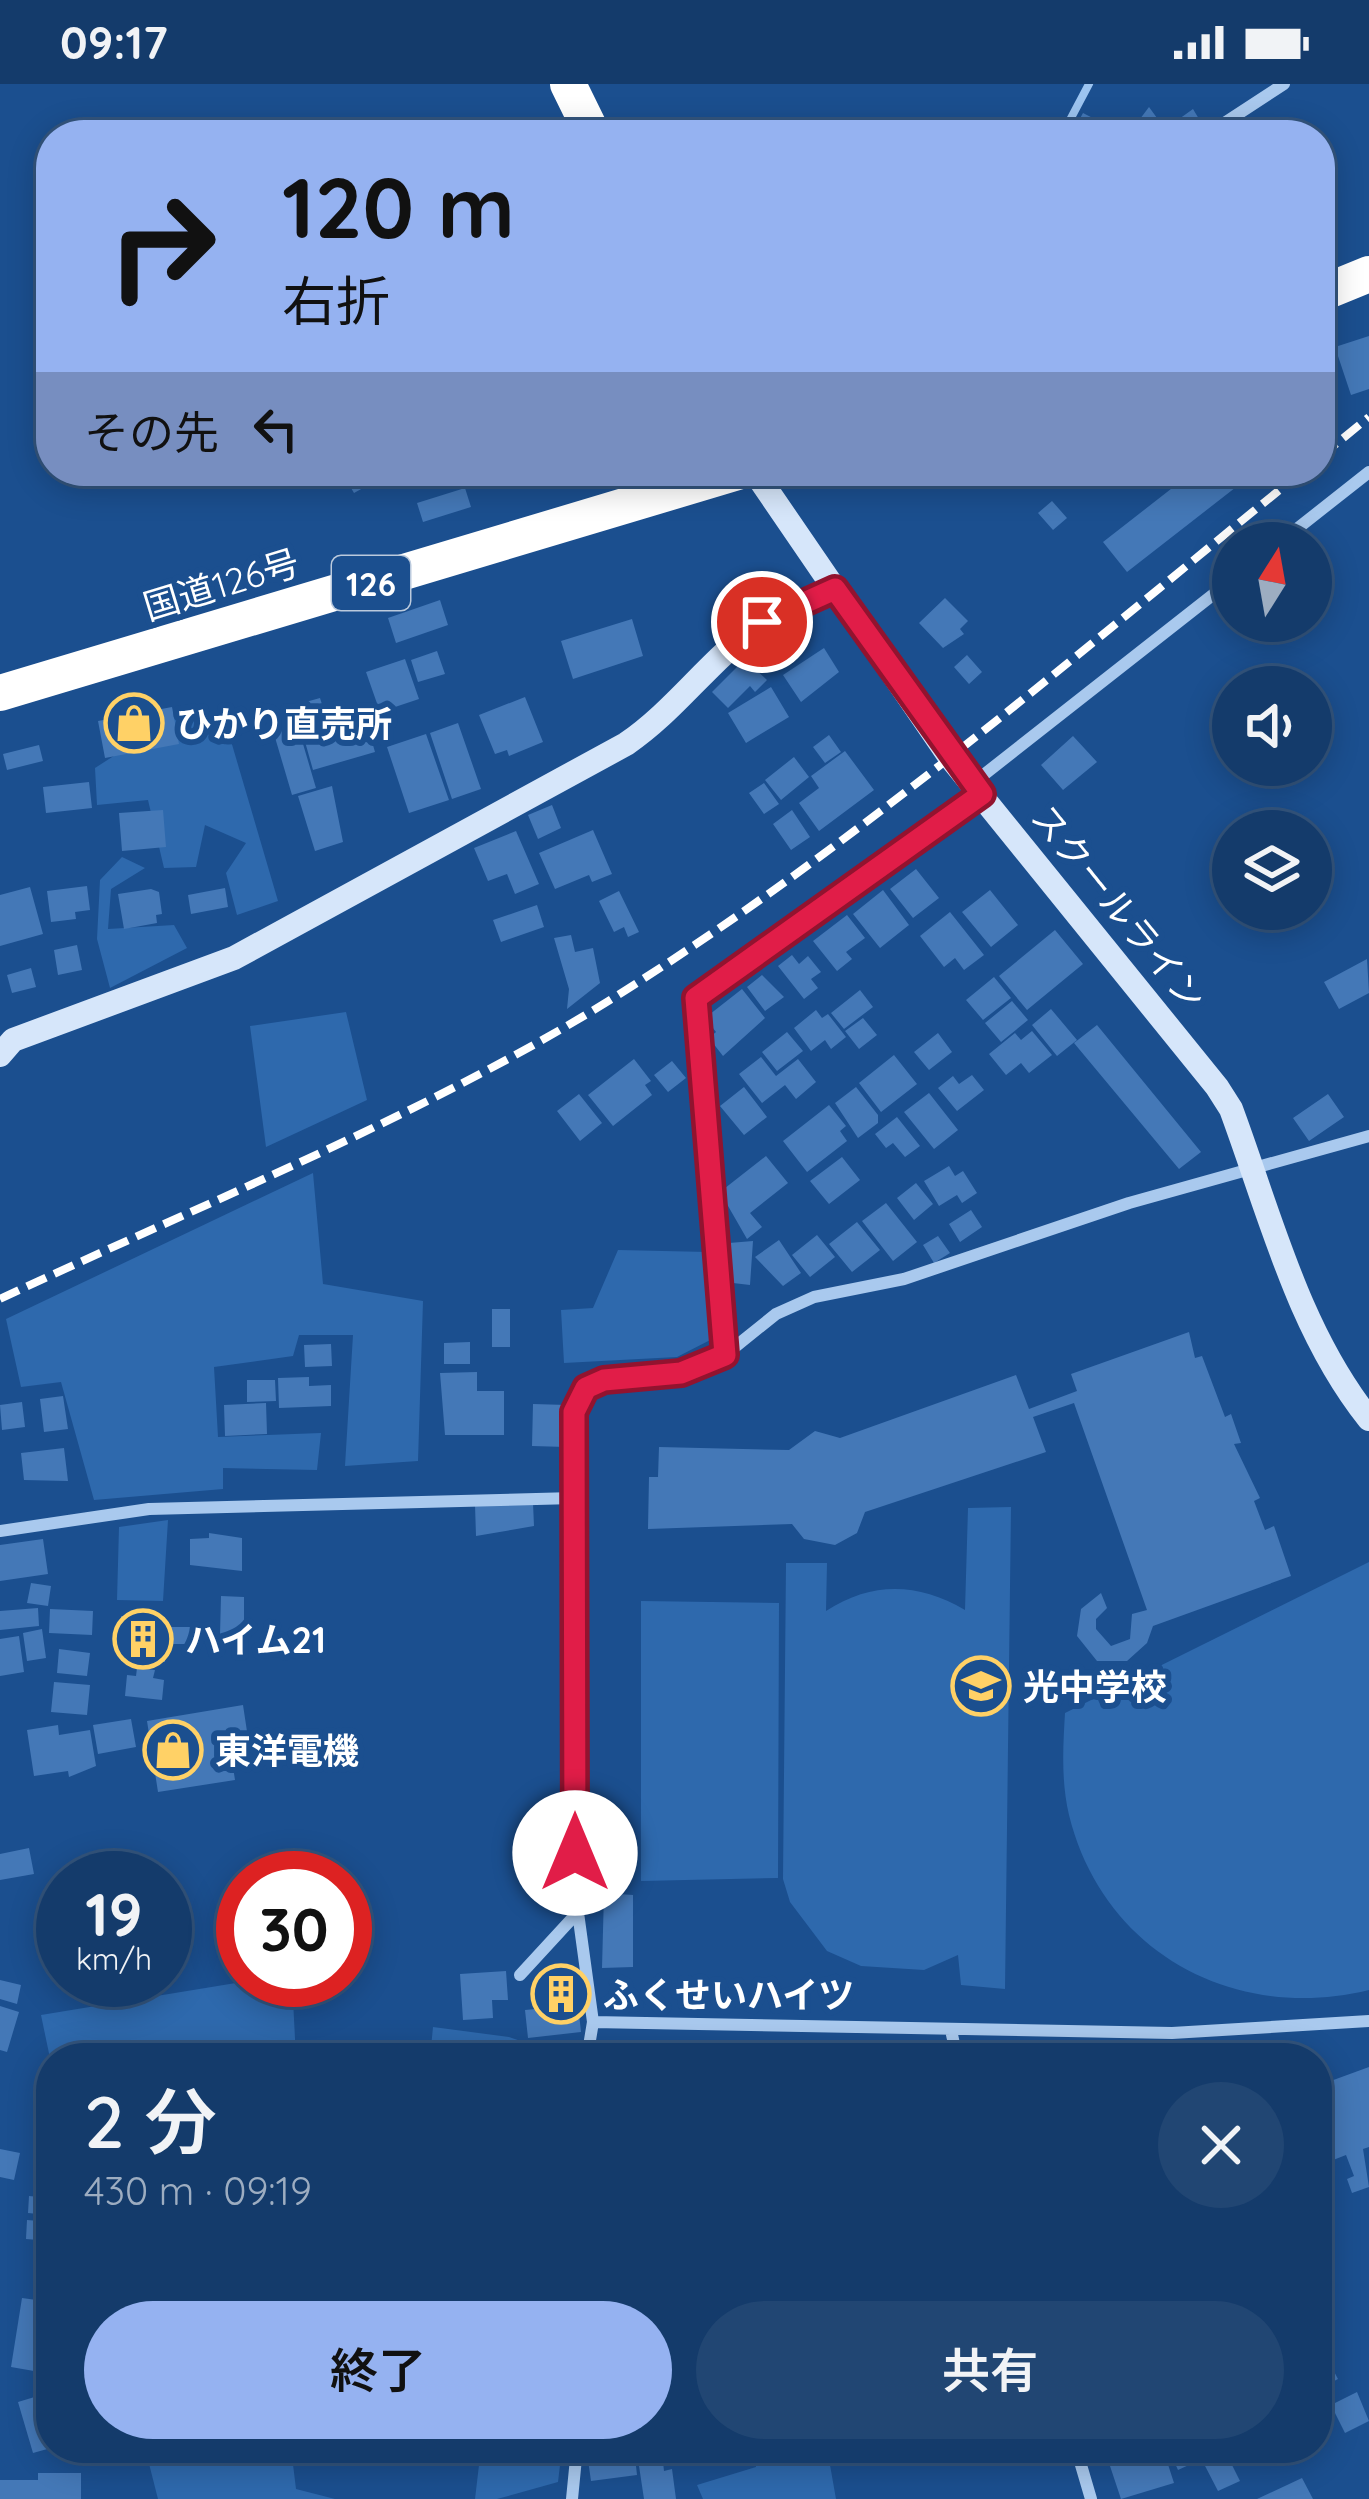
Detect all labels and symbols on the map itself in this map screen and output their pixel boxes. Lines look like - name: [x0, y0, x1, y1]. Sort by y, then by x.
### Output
- north arrow: [1212, 522, 1332, 642]
- street label: 国道126号: [138, 539, 304, 629]
- road number: 126: [332, 556, 410, 610]
- pin: [711, 571, 813, 673]
- shop icon: ひかり直売所: [103, 692, 165, 754]
- place label: ひかり直売所: [176, 701, 392, 746]
- street label: スクールライン: [1022, 795, 1216, 1019]
- building icon: ハイム21: [112, 1608, 174, 1670]
- place label: ハイム21: [185, 1617, 326, 1662]
- school or university icon: 光中学校: [950, 1655, 1012, 1717]
- place label: 光中学校: [1023, 1664, 1167, 1709]
- shop icon: 東洋電機: [142, 1719, 204, 1781]
- place label: 東洋電機: [215, 1728, 359, 1773]
- position arrow: [512, 1790, 638, 1916]
- speed limit sign: 30: [216, 1851, 372, 2007]
- building icon: ふくせいハイツ: [530, 1963, 592, 2025]
- place label: ふくせいハイツ: [603, 1972, 854, 2017]

